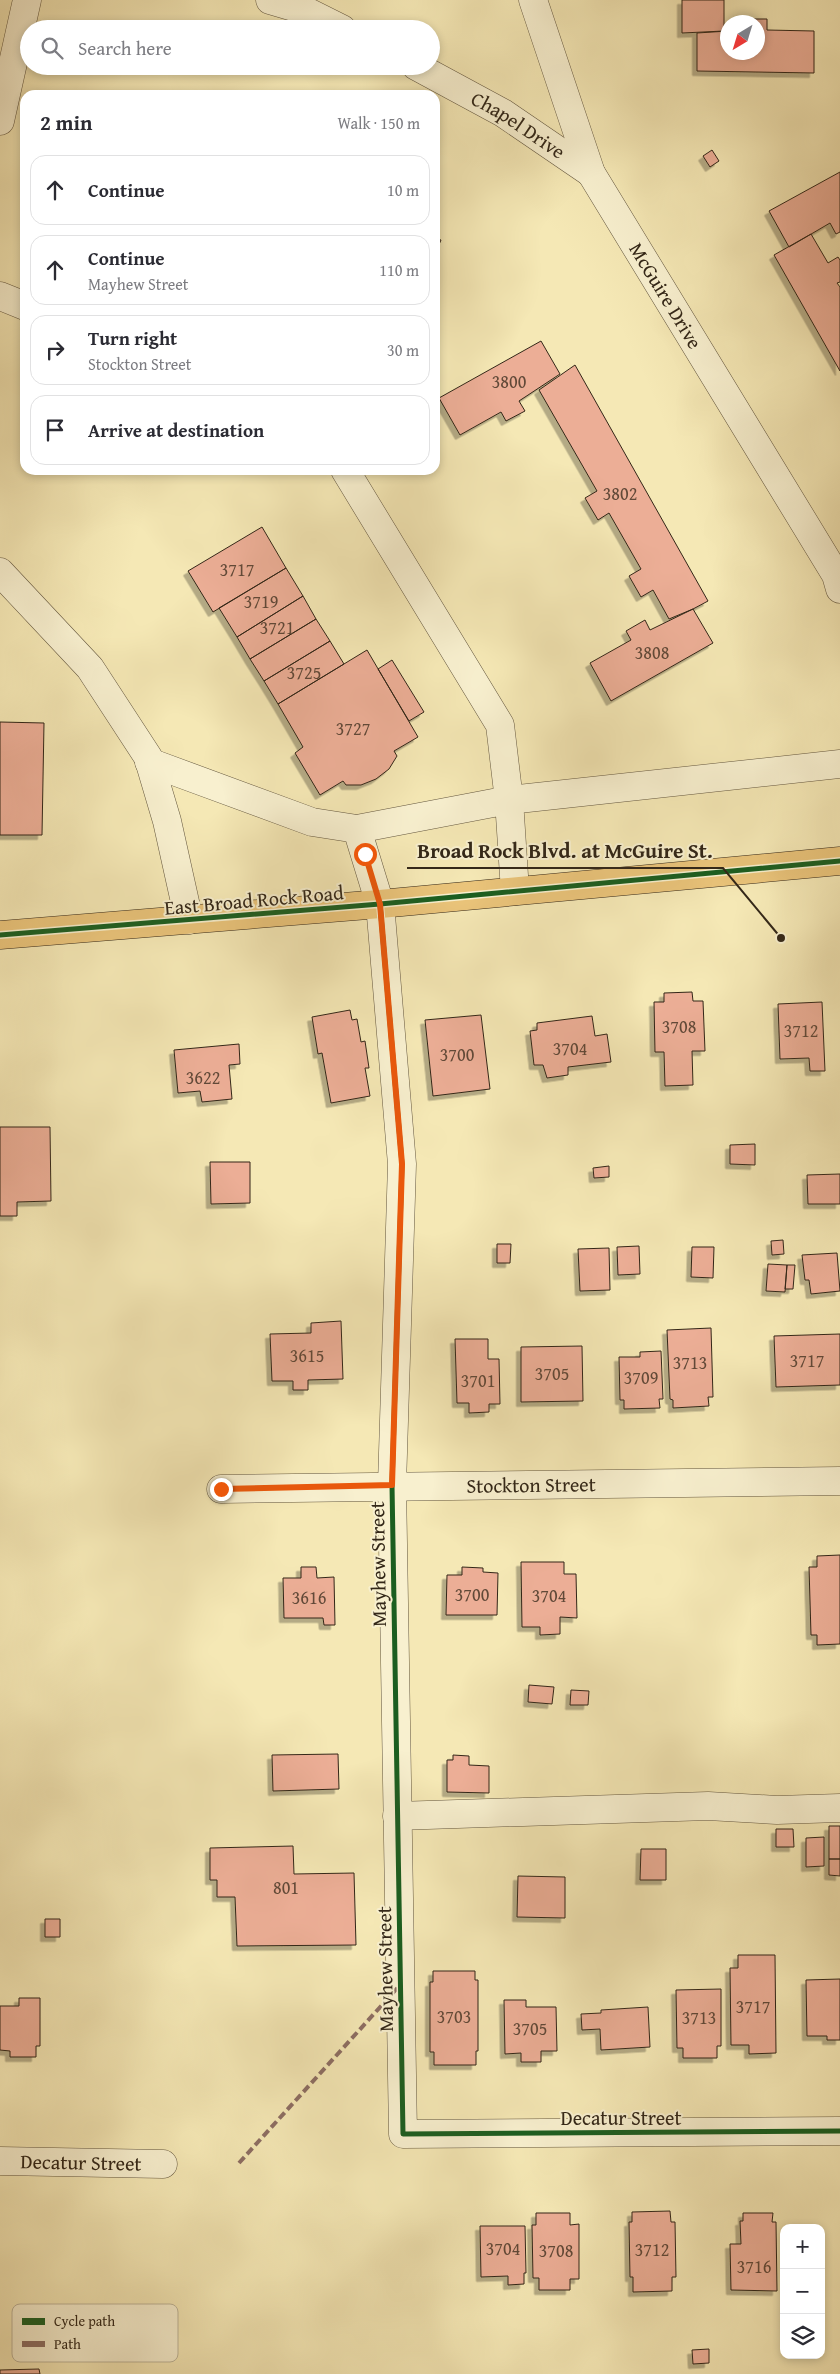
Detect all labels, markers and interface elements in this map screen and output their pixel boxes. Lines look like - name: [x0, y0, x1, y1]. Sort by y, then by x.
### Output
- north arrow: [720, 15, 765, 60]
- search box: [20, 20, 440, 75]
- icon: search: [38, 34, 66, 62]
- text: Search here: [78, 34, 172, 62]
- street label: Chapel Drive: [466, 84, 571, 165]
- text: 2 min: [40, 107, 92, 138]
- text: Walk · 150 m: [337, 111, 420, 135]
- icon: ahead: [41, 176, 69, 204]
- text: Continue: [88, 176, 165, 204]
- text: 10 m: [387, 178, 419, 202]
- street label: McGuire Drive: [622, 236, 710, 354]
- text: Continue: [88, 244, 165, 272]
- icon: ahead: [41, 256, 69, 284]
- text: 110 m: [379, 258, 419, 282]
- text: Mayhew Street: [88, 272, 189, 296]
- text: Turn right: [88, 324, 177, 352]
- icon: right: [41, 336, 69, 364]
- text: 30 m: [387, 338, 419, 362]
- text: Stockton Street: [88, 352, 191, 376]
- house number: 3800: [492, 368, 527, 395]
- icon: arrive: [41, 416, 69, 444]
- text: Arrive at destination: [88, 416, 264, 444]
- house number: 3802: [603, 480, 637, 507]
- house number: 3717: [220, 556, 254, 583]
- house number: 3719: [244, 588, 278, 615]
- house number: 3721: [260, 614, 294, 641]
- house number: 3808: [635, 639, 669, 666]
- house number: 3725: [287, 659, 321, 686]
- house number: 3727: [336, 715, 370, 742]
- callout: Broad Rock Blvd. at McGuire St.: [407, 832, 723, 868]
- text: Broad Rock Blvd. at McGuire St.: [417, 835, 713, 866]
- route start: [354, 843, 377, 866]
- street label: East Broad Rock Road: [163, 877, 345, 922]
- house number: 3708: [662, 1013, 696, 1040]
- house number: 3712: [784, 1017, 818, 1044]
- house number: 3704: [553, 1035, 587, 1062]
- house number: 3700: [440, 1041, 475, 1068]
- house number: 3622: [186, 1064, 220, 1091]
- house number: 3615: [290, 1342, 324, 1369]
- house number: 3717: [790, 1347, 824, 1374]
- house number: 3713: [673, 1349, 707, 1376]
- house number: 3705: [535, 1360, 569, 1387]
- house number: 3709: [624, 1364, 658, 1391]
- house number: 3701: [461, 1367, 495, 1394]
- street label: Stockton Street: [466, 1469, 596, 1500]
- route end: [210, 1478, 233, 1501]
- street label: Mayhew Street: [362, 1501, 393, 1627]
- house number: 3700: [455, 1581, 490, 1608]
- house number: 3704: [532, 1582, 566, 1609]
- house number: 3616: [292, 1584, 326, 1611]
- house number: 801: [273, 1874, 299, 1901]
- street label: Mayhew Street: [369, 1906, 400, 2032]
- house number: 3717: [736, 1993, 770, 2020]
- house number: 3703: [437, 2003, 471, 2030]
- house number: 3713: [682, 2004, 716, 2031]
- house number: 3705: [513, 2015, 547, 2042]
- street label: Decatur Street: [561, 2103, 681, 2132]
- street label: Decatur Street: [20, 2146, 142, 2178]
- map controls: [780, 2224, 825, 2359]
- button: +: [780, 2224, 825, 2269]
- house number: 3704: [486, 2235, 520, 2262]
- house number: 3712: [635, 2236, 669, 2263]
- house number: 3708: [539, 2237, 573, 2264]
- house number: 3716: [737, 2253, 771, 2280]
- button: −: [780, 2269, 825, 2314]
- legend: [12, 2304, 178, 2362]
- text: Cycle path: [54, 2311, 115, 2331]
- button: layers: [780, 2314, 825, 2359]
- text: Path: [54, 2334, 81, 2354]

